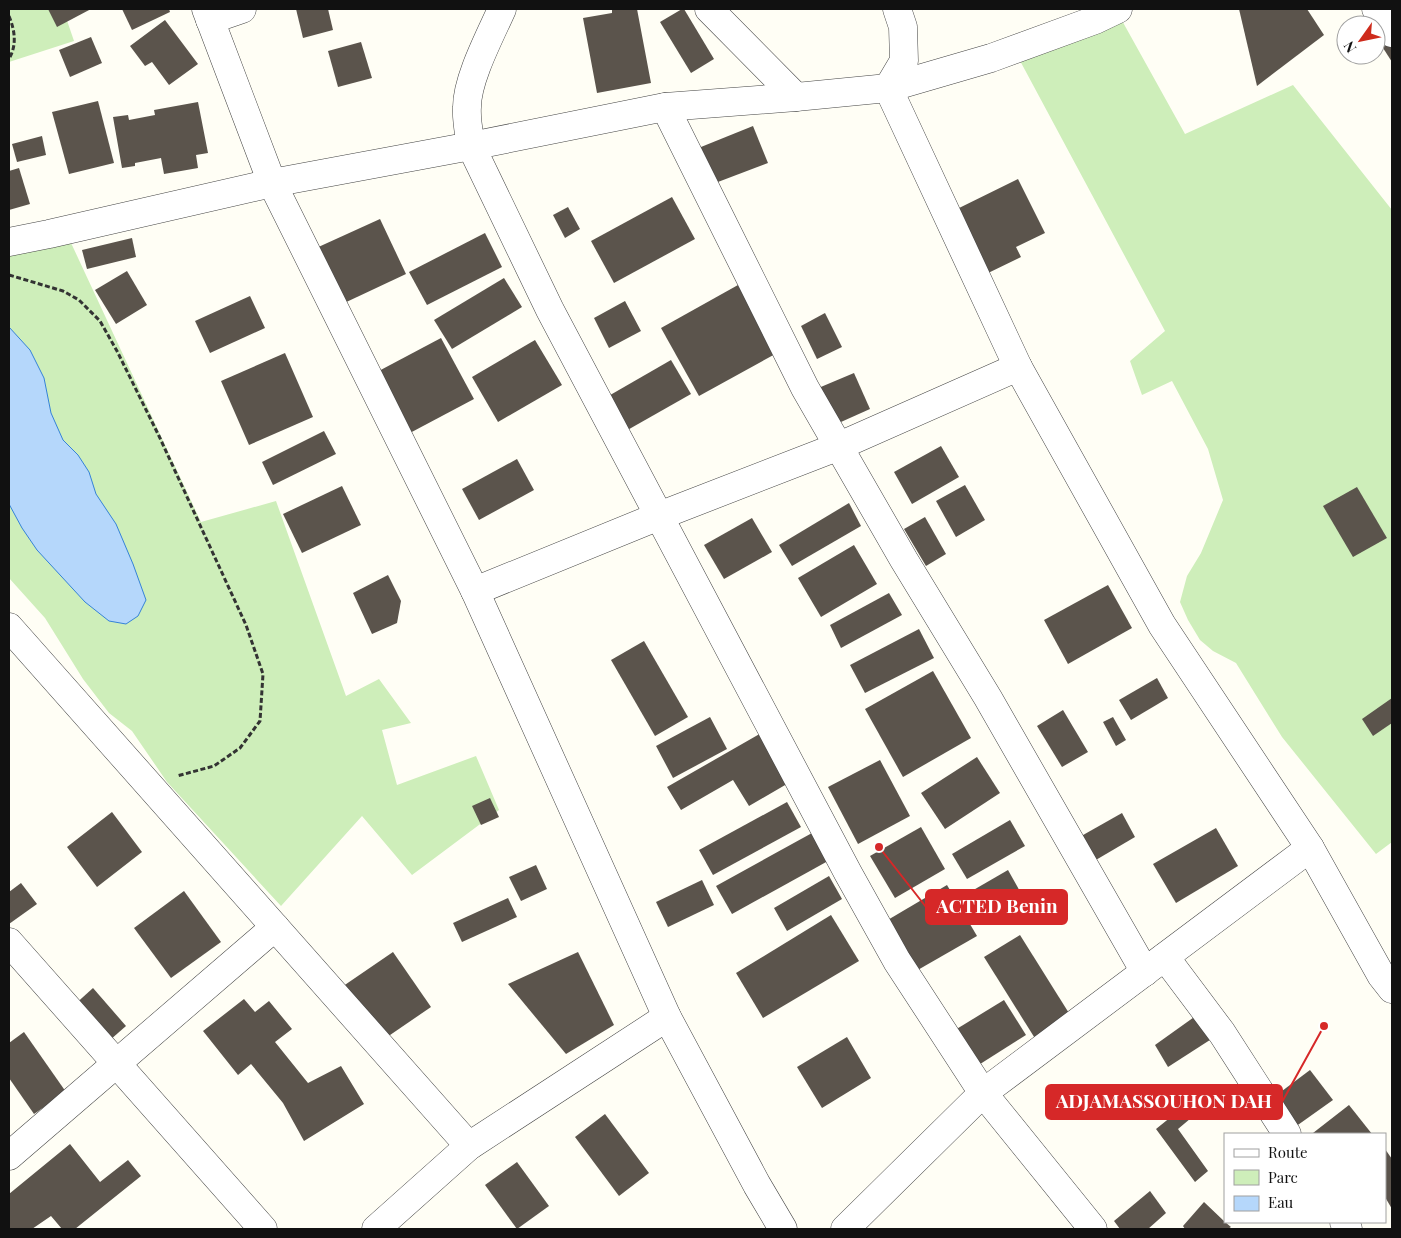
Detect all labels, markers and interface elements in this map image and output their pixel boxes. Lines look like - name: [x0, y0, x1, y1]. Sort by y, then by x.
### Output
- north arrow: [1336, 15, 1386, 65]
- text: N: [1339, 38, 1360, 57]
- callout: ACTED Benin: [926, 890, 1067, 924]
- text: ACTED Benin: [935, 892, 1058, 918]
- callout: ADJAMASSOUHON DAH: [1046, 1085, 1282, 1119]
- text: ADJAMASSOUHON DAH: [1055, 1087, 1272, 1113]
- legend: [1224, 1133, 1386, 1223]
- text: Route: [1268, 1142, 1308, 1162]
- text: Parc: [1268, 1167, 1298, 1187]
- text: Eau: [1268, 1192, 1294, 1212]

